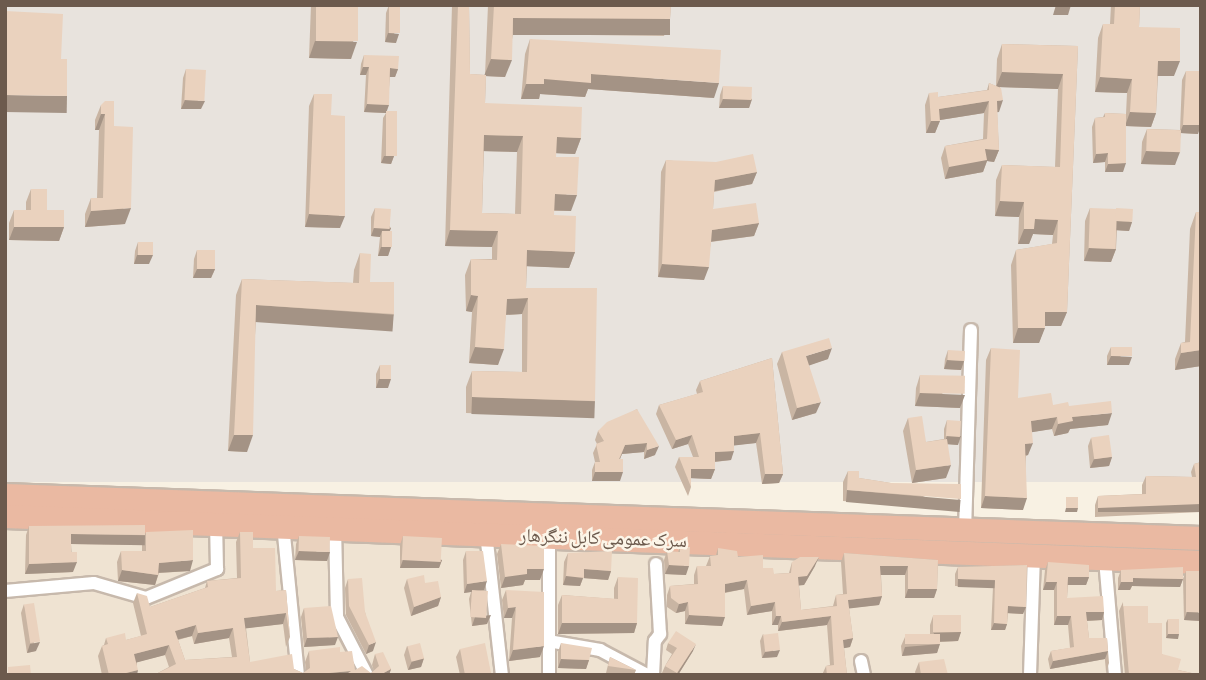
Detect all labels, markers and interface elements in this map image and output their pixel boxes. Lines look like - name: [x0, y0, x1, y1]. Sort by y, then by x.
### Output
- street label: سرک عمومی کابل ننگرهار: [519, 524, 687, 552]

